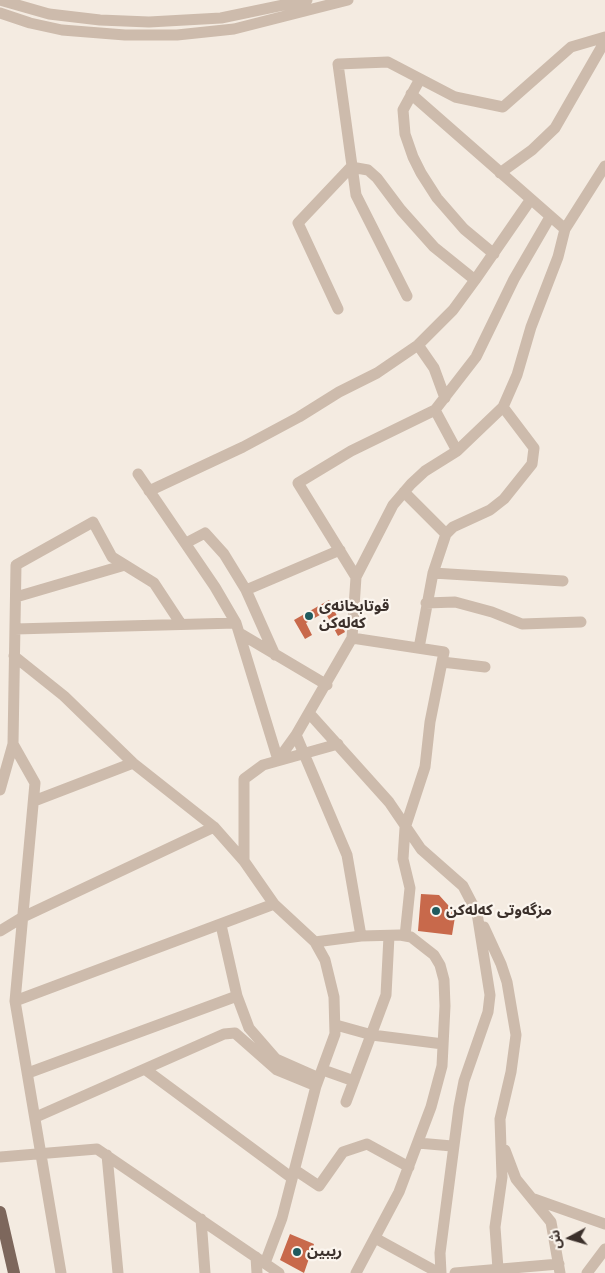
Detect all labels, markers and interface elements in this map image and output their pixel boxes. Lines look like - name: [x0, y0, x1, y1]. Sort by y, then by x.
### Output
- place label: قوتابخانەی کەلەکن: [319, 598, 389, 633]
- marker: قوتابخانەی کەلەکن: [303, 610, 315, 622]
- place label: مزگەوتی کەلەکن: [446, 902, 552, 920]
- marker: مزگەوتی کەلەکن: [430, 905, 442, 917]
- north arrow: [545, 1213, 595, 1263]
- text: ش: [545, 1229, 565, 1250]
- place label: ریبین: [307, 1243, 342, 1261]
- marker: ریبین: [291, 1246, 303, 1258]

